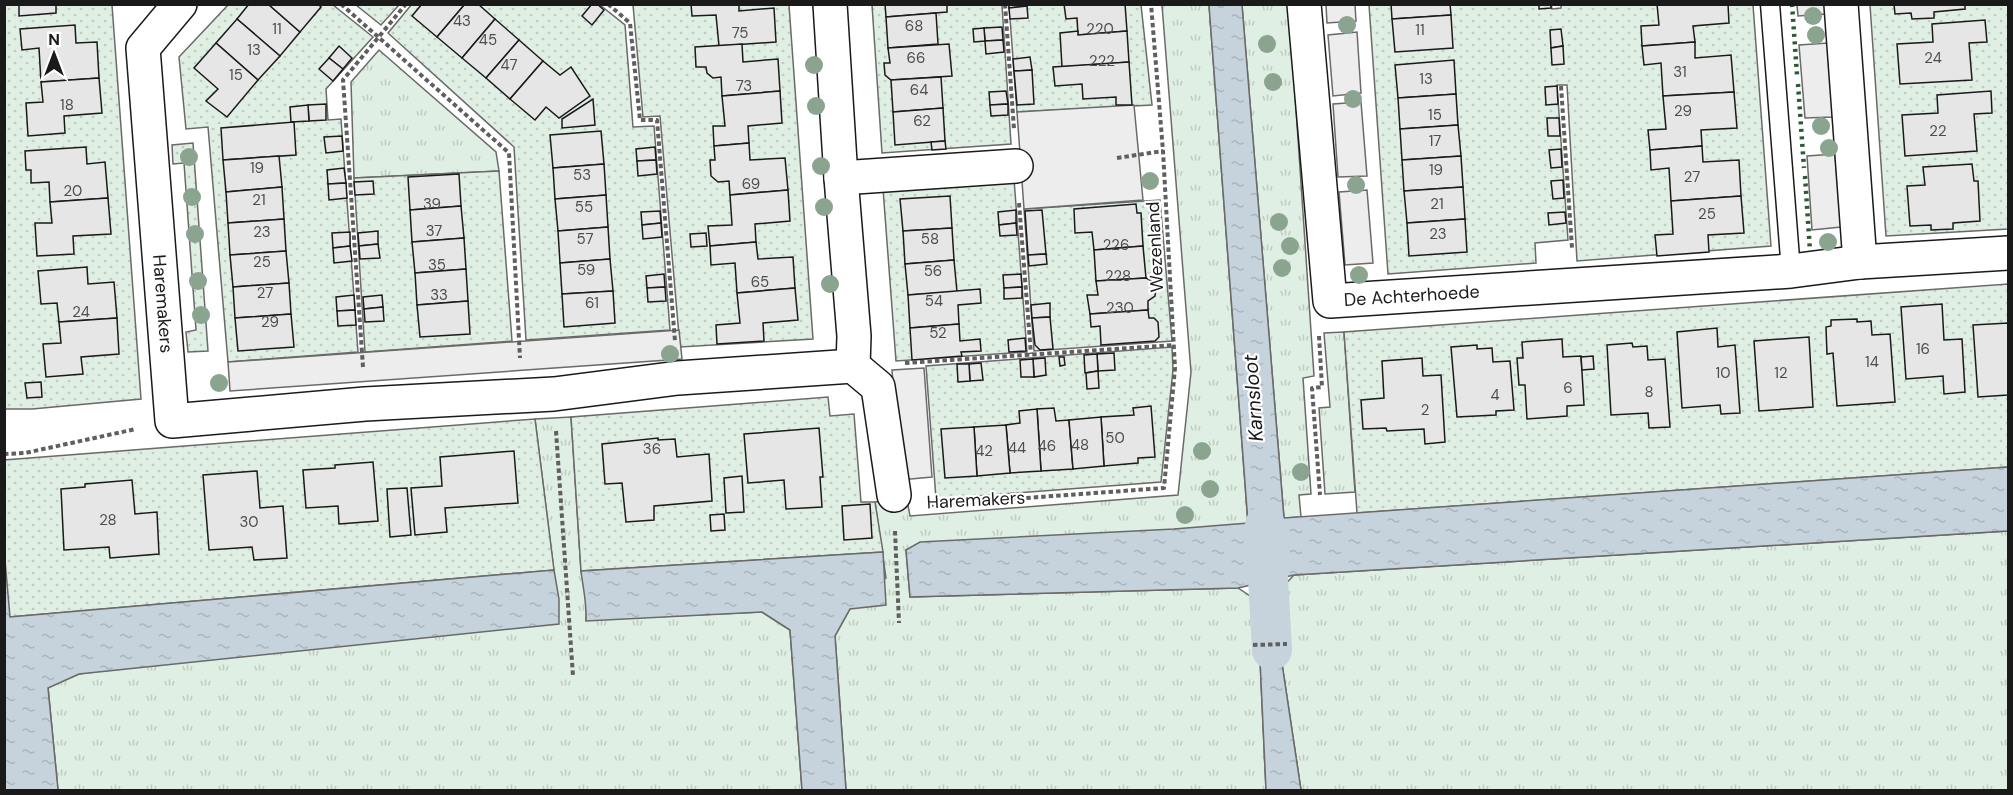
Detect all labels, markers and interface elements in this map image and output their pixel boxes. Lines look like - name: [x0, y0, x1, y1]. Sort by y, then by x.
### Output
- house number: 43: [453, 11, 471, 31]
- house number: 68: [905, 16, 923, 36]
- house number: 11: [272, 19, 282, 39]
- house number: 220: [1086, 19, 1114, 39]
- house number: 11: [1415, 20, 1425, 40]
- house number: 75: [732, 23, 748, 43]
- north arrow: [24, 24, 84, 84]
- text: N: [48, 29, 60, 50]
- house number: 45: [479, 30, 497, 50]
- house number: 13: [247, 40, 261, 60]
- house number: 66: [907, 48, 925, 68]
- house number: 24: [1924, 48, 1942, 68]
- house number: 222: [1089, 51, 1115, 71]
- house number: 47: [500, 55, 518, 75]
- house number: 31: [1673, 62, 1687, 82]
- house number: 15: [229, 65, 243, 85]
- house number: 13: [1419, 69, 1433, 89]
- house number: 73: [736, 76, 752, 96]
- house number: 64: [910, 80, 928, 100]
- house number: 18: [60, 95, 74, 115]
- house number: 29: [1674, 101, 1692, 121]
- house number: 15: [1428, 105, 1442, 125]
- house number: 62: [913, 111, 931, 131]
- house number: 22: [1929, 121, 1947, 141]
- house number: 17: [1429, 131, 1441, 151]
- house number: 19: [250, 158, 264, 178]
- house number: 19: [1429, 160, 1443, 180]
- house number: 53: [573, 165, 591, 185]
- house number: 27: [1684, 167, 1700, 187]
- house number: 69: [742, 174, 760, 194]
- house number: 20: [64, 181, 82, 201]
- house number: 21: [252, 190, 266, 210]
- house number: 39: [423, 194, 441, 214]
- house number: 21: [1430, 194, 1444, 214]
- house number: 55: [575, 197, 593, 217]
- street label: Wezenland: [1141, 201, 1169, 293]
- house number: 25: [1698, 204, 1716, 224]
- house number: 37: [426, 221, 442, 241]
- house number: 23: [253, 222, 271, 242]
- house number: 23: [1429, 224, 1447, 244]
- house number: 57: [577, 229, 593, 249]
- house number: 58: [921, 229, 939, 249]
- house number: 226: [1103, 235, 1129, 255]
- house number: 25: [253, 252, 271, 272]
- street label: Haremakers: [147, 254, 179, 354]
- house number: 35: [428, 255, 446, 275]
- house number: 59: [577, 260, 595, 280]
- house number: 56: [924, 261, 942, 281]
- house number: 228: [1105, 266, 1131, 286]
- house number: 65: [751, 272, 769, 292]
- street label: De Achterhoede: [1343, 279, 1480, 312]
- house number: 27: [257, 283, 273, 303]
- house number: 33: [430, 285, 448, 305]
- house number: 54: [925, 291, 943, 311]
- house number: 61: [585, 293, 599, 313]
- house number: 230: [1106, 298, 1134, 318]
- house number: 24: [72, 302, 90, 322]
- house number: 29: [261, 312, 279, 332]
- house number: 52: [929, 323, 947, 343]
- house number: 16: [1916, 339, 1930, 359]
- house number: 14: [1865, 352, 1879, 372]
- water label: Karnsloot: [1237, 353, 1269, 442]
- house number: 10: [1716, 363, 1730, 383]
- house number: 12: [1774, 363, 1788, 383]
- house number: 6: [1563, 378, 1573, 398]
- house number: 8: [1644, 382, 1654, 402]
- house number: 4: [1490, 385, 1500, 405]
- house number: 2: [1421, 400, 1429, 420]
- house number: 50: [1105, 428, 1125, 448]
- house number: 48: [1071, 435, 1089, 455]
- house number: 46: [1038, 436, 1056, 456]
- house number: 44: [1008, 438, 1026, 458]
- house number: 36: [643, 439, 661, 459]
- house number: 42: [975, 441, 993, 461]
- street label: Haremakers: [926, 485, 1026, 515]
- house number: 28: [99, 510, 117, 530]
- house number: 30: [239, 512, 259, 532]

